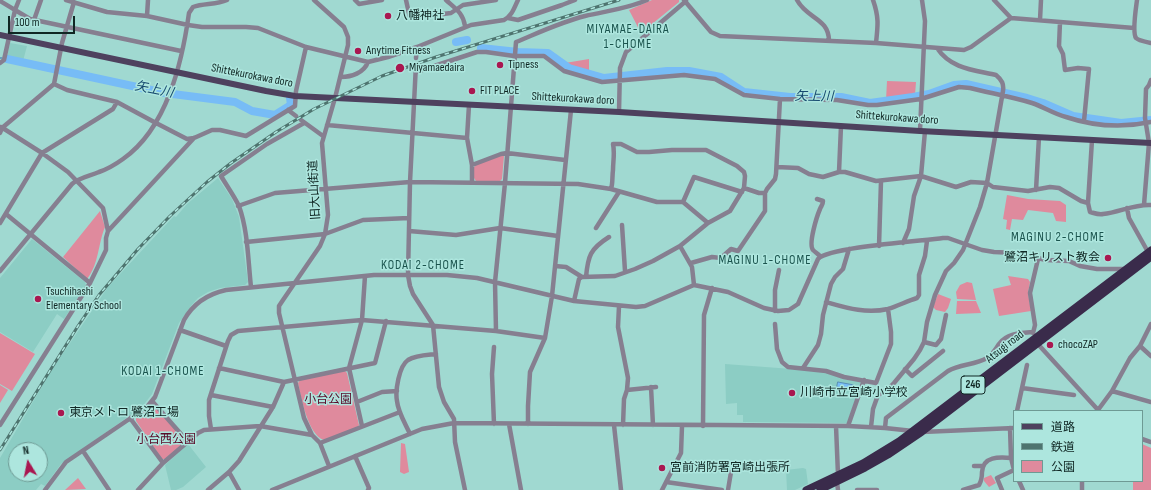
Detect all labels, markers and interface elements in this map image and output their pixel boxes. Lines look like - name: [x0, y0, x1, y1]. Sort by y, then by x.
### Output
- scale bar: [10, 8, 77, 34]
- place label: 八幡神社: [396, 9, 444, 23]
- marker: 八幡神社: [383, 11, 393, 21]
- text: 100 m: [15, 15, 40, 30]
- district label: MIYAMAE-DAIRA 1-CHOME: [586, 22, 670, 53]
- place label: Anytime Fitness: [366, 44, 431, 58]
- marker: Anytime Fitness: [353, 46, 363, 56]
- place label: Tipness: [508, 58, 539, 72]
- marker: Tipness: [495, 60, 505, 70]
- street label: Shittekurokawa doro: [210, 61, 294, 91]
- place label: Miyamaedaira: [409, 61, 464, 75]
- marker: Miyamaedaira: [394, 62, 406, 74]
- water label: 矢上川: [133, 79, 175, 101]
- place label: FIT PLACE: [480, 84, 519, 98]
- marker: FIT PLACE: [467, 86, 477, 96]
- water label: 矢上川: [794, 89, 834, 105]
- street label: Shittekurokawa doro: [531, 90, 615, 108]
- street label: Shittekurokawa doro: [855, 108, 939, 128]
- street label: 旧大山街道: [306, 160, 324, 220]
- district label: MAGINU 2-CHOME: [1011, 230, 1105, 246]
- place label: 鷺沼キリスト教会: [1004, 251, 1100, 265]
- district label: MAGINU 1-CHOME: [718, 253, 812, 269]
- marker: 鷺沼キリスト教会: [1103, 253, 1113, 263]
- district label: KODAI 2-CHOME: [381, 258, 465, 274]
- place label: Tsuchihashi Elementary School: [46, 285, 121, 313]
- marker: Tsuchihashi Elementary School: [33, 294, 43, 304]
- street label: Atsugi road: [983, 328, 1027, 366]
- place label: chocoZAP: [1058, 338, 1098, 352]
- marker: chocoZAP: [1045, 340, 1055, 350]
- district label: KODAI 1-CHOME: [121, 364, 205, 380]
- road number: 246: [961, 376, 985, 394]
- place label: 川崎市立宮崎小学校: [800, 386, 908, 400]
- marker: 川崎市立宮崎小学校: [787, 388, 797, 398]
- park label: 小台公園: [304, 393, 352, 407]
- place label: 東京メトロ 鷺沼工場: [69, 406, 179, 420]
- marker: 東京メトロ 鷺沼工場: [56, 408, 66, 418]
- legend: [1013, 410, 1143, 482]
- text: 道路: [1051, 420, 1075, 435]
- park label: 小台西公園: [136, 433, 196, 447]
- text: 鉄道: [1051, 440, 1075, 455]
- north arrow: [8, 442, 48, 482]
- text: N: [22, 444, 30, 458]
- text: 公園: [1051, 460, 1075, 475]
- place label: 宮前消防署宮崎出張所: [670, 461, 790, 475]
- marker: 宮前消防署宮崎出張所: [657, 463, 667, 473]

